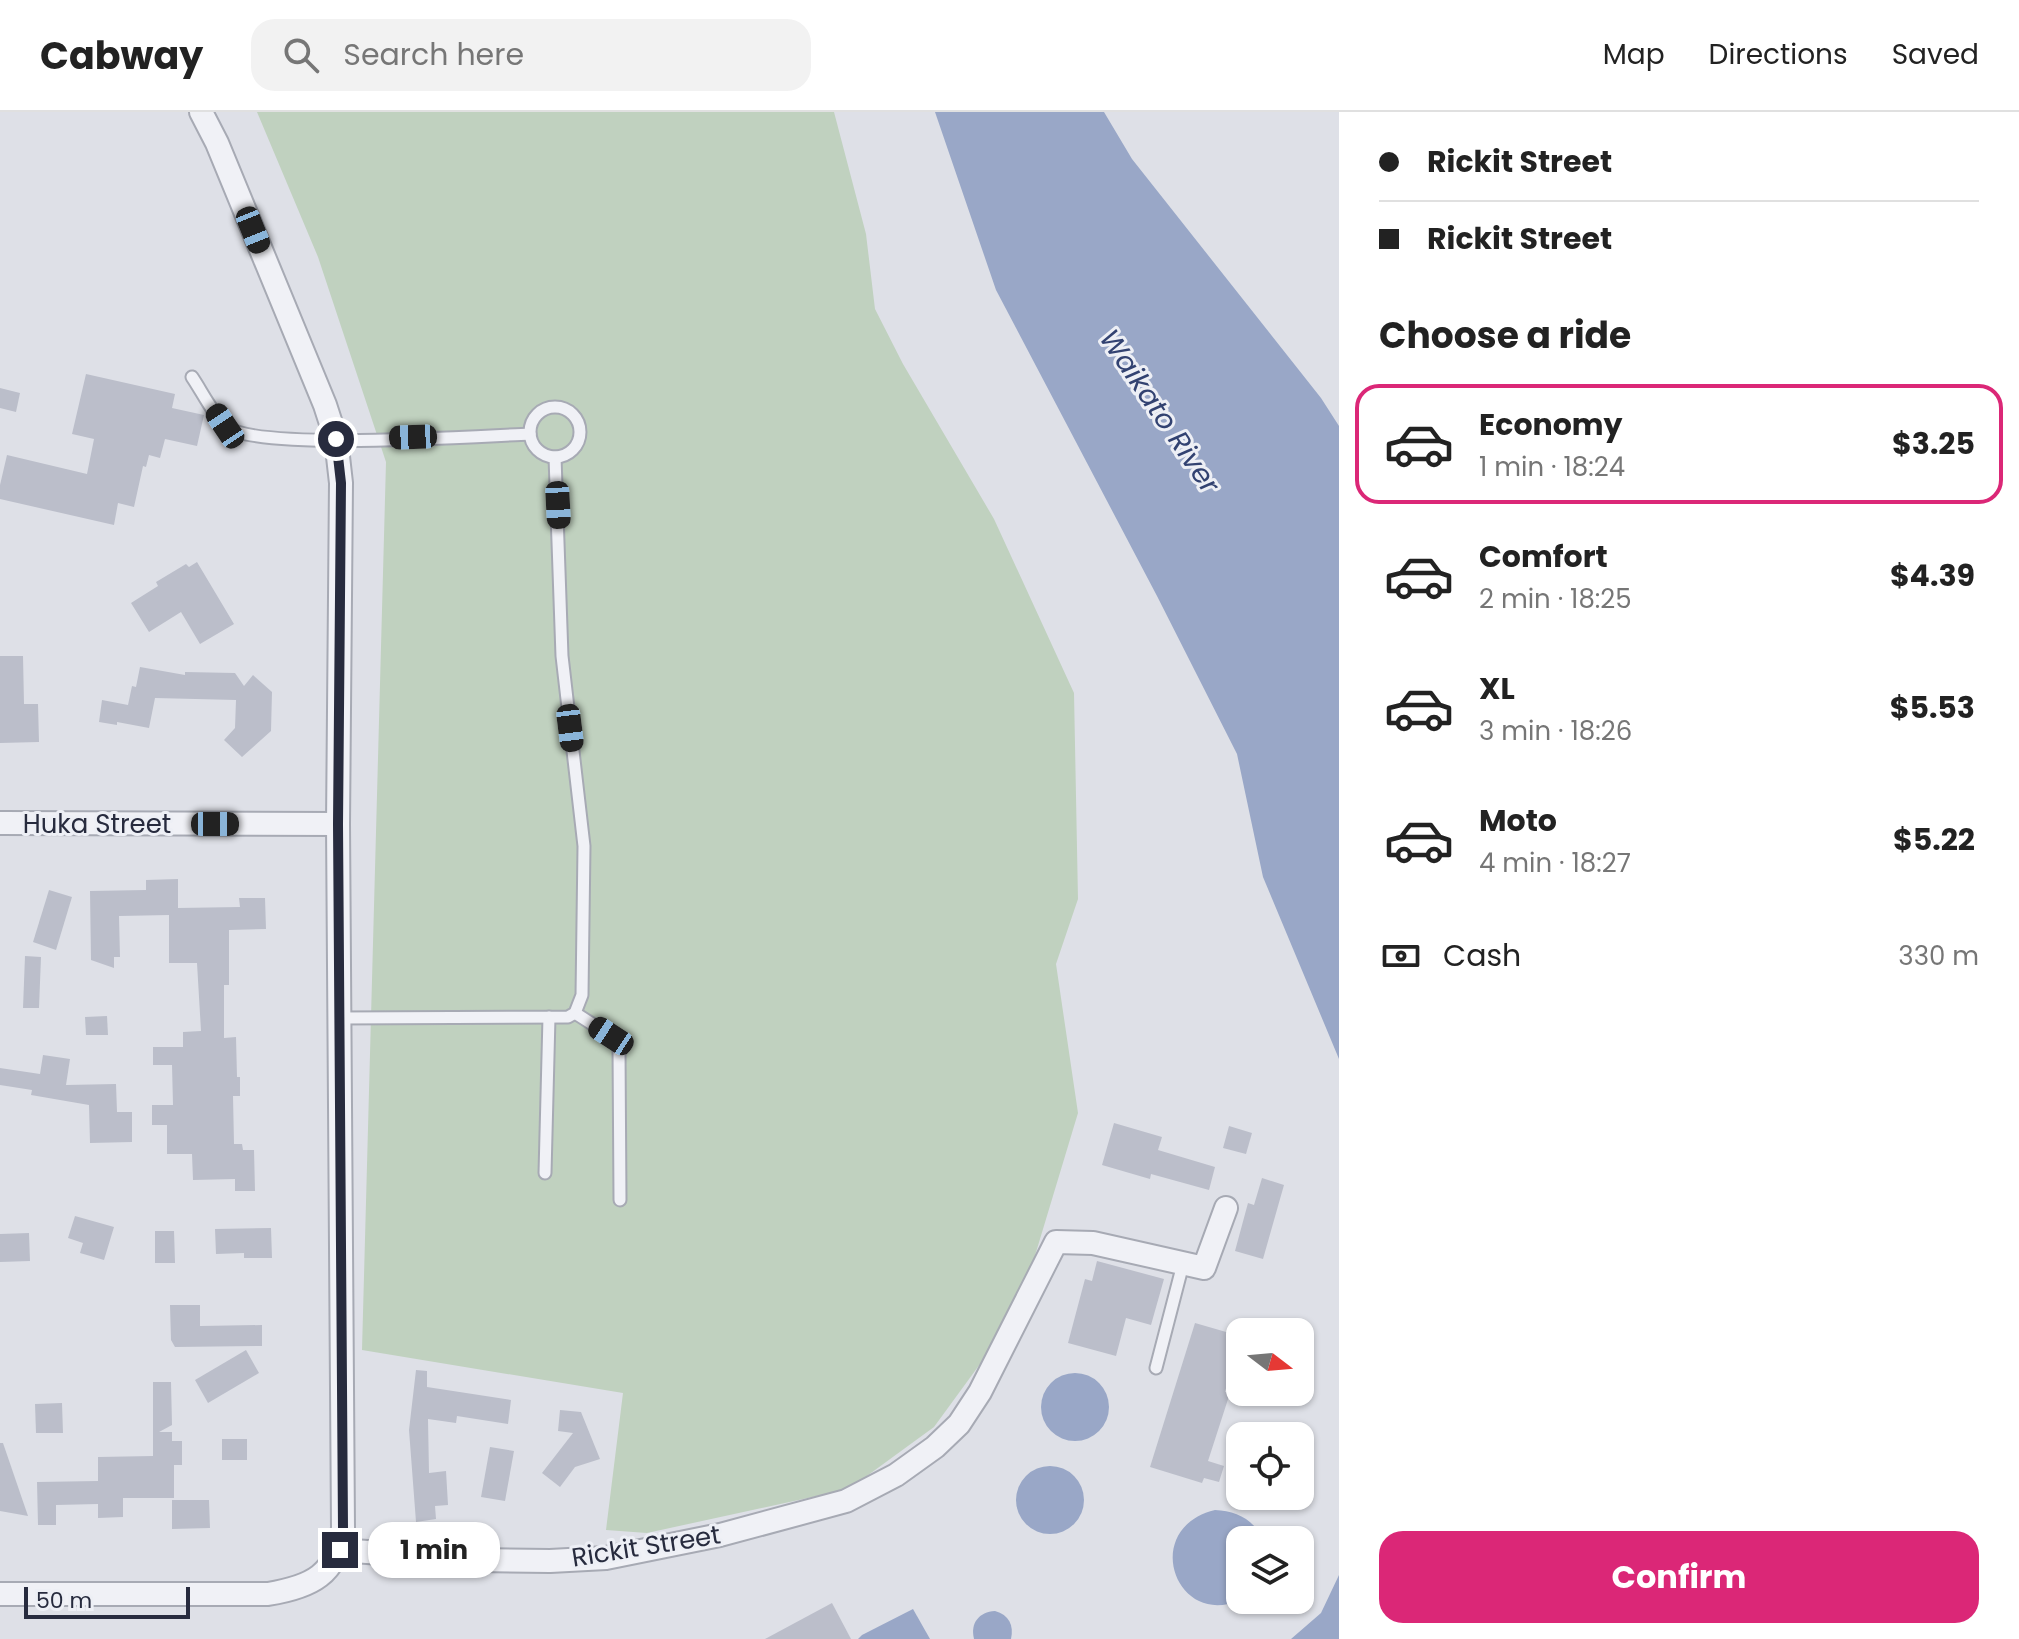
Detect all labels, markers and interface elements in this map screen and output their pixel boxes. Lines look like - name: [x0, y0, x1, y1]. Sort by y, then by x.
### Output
- search box: [251, 19, 811, 91]
- text: Cabway: [40, 29, 203, 82]
- icon: search: [279, 33, 323, 77]
- text: Search here: [343, 33, 524, 76]
- text: Map: [1603, 35, 1665, 74]
- text: Directions: [1709, 35, 1848, 74]
- text: Saved: [1892, 35, 1979, 74]
- text: Rickit Street: [1427, 140, 1612, 183]
- car: [233, 203, 273, 257]
- text: Rickit Street: [1427, 217, 1612, 260]
- text: Choose a ride: [1379, 310, 1631, 361]
- water label: Waikato River: [1090, 321, 1229, 502]
- car: [202, 399, 248, 453]
- text: Economy: [1479, 403, 1623, 446]
- icon: car: [1383, 408, 1455, 480]
- route start: [318, 421, 354, 457]
- text: $3.25: [1892, 422, 1975, 465]
- car: [389, 424, 437, 450]
- text: 1 min · 18:24: [1479, 449, 1625, 485]
- car: [545, 480, 571, 530]
- text: Comfort: [1479, 535, 1608, 578]
- icon: car: [1383, 540, 1455, 612]
- text: $4.39: [1890, 554, 1975, 597]
- text: 2 min · 18:25: [1479, 581, 1632, 617]
- text: XL: [1479, 667, 1515, 710]
- icon: car: [1383, 672, 1455, 744]
- text: $5.53: [1890, 686, 1975, 729]
- car: [555, 703, 585, 753]
- text: 3 min · 18:26: [1479, 713, 1632, 749]
- text: Moto: [1479, 799, 1557, 842]
- icon: car: [1383, 804, 1455, 876]
- street label: Huka Street: [23, 806, 171, 842]
- car: [191, 812, 239, 836]
- text: $5.22: [1893, 818, 1975, 861]
- text: 4 min · 18:27: [1479, 845, 1631, 881]
- icon: cash: [1379, 934, 1423, 978]
- text: Cash: [1443, 934, 1521, 977]
- text: 330 m: [1898, 938, 1979, 974]
- car: [584, 1013, 638, 1059]
- north arrow: [1226, 1318, 1314, 1406]
- map controls: [1226, 1318, 1314, 1614]
- button: locate: [1226, 1422, 1314, 1510]
- street label: Rickit Street: [569, 1516, 723, 1576]
- callout: 1 min: [368, 1522, 500, 1578]
- button: layers: [1226, 1526, 1314, 1614]
- button: Confirm: [1379, 1531, 1979, 1623]
- route end: [322, 1532, 358, 1568]
- text: 1 min: [400, 1532, 468, 1568]
- scale bar: [24, 1583, 190, 1619]
- text: 50 m: [36, 1585, 92, 1616]

